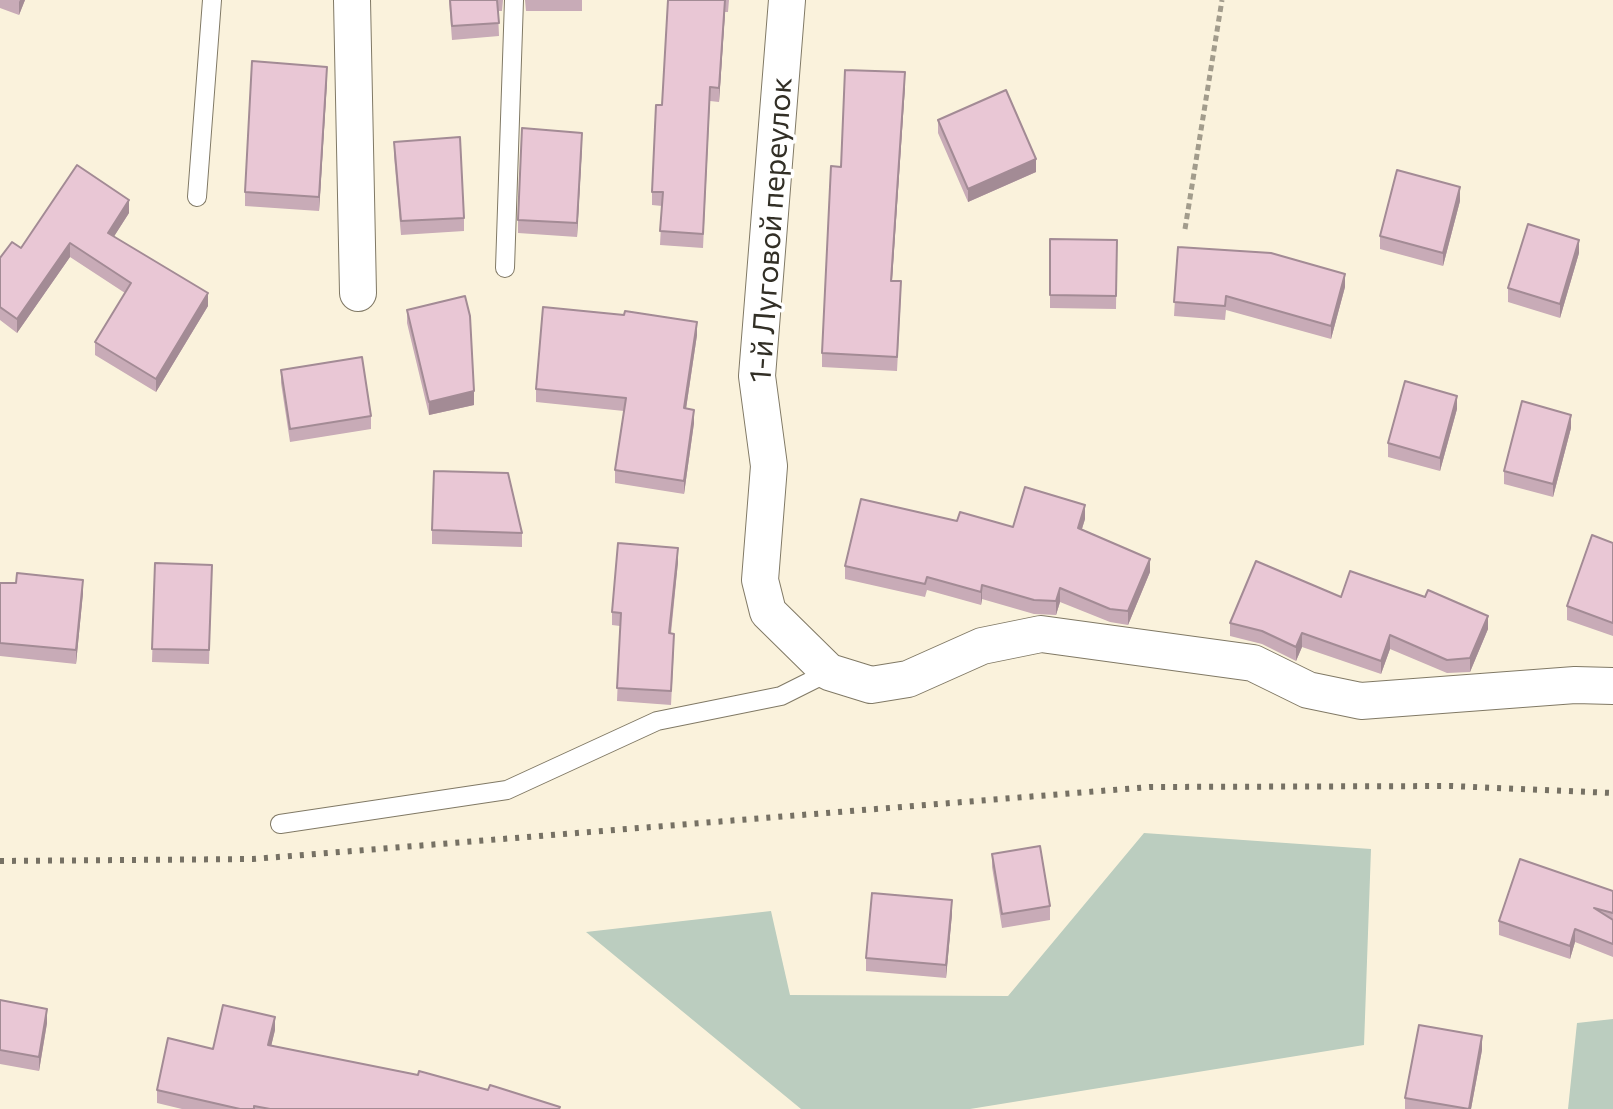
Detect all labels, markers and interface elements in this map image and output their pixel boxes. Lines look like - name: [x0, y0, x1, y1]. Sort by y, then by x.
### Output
- street label: 1-й Луговой переулок: [742, 76, 800, 384]

